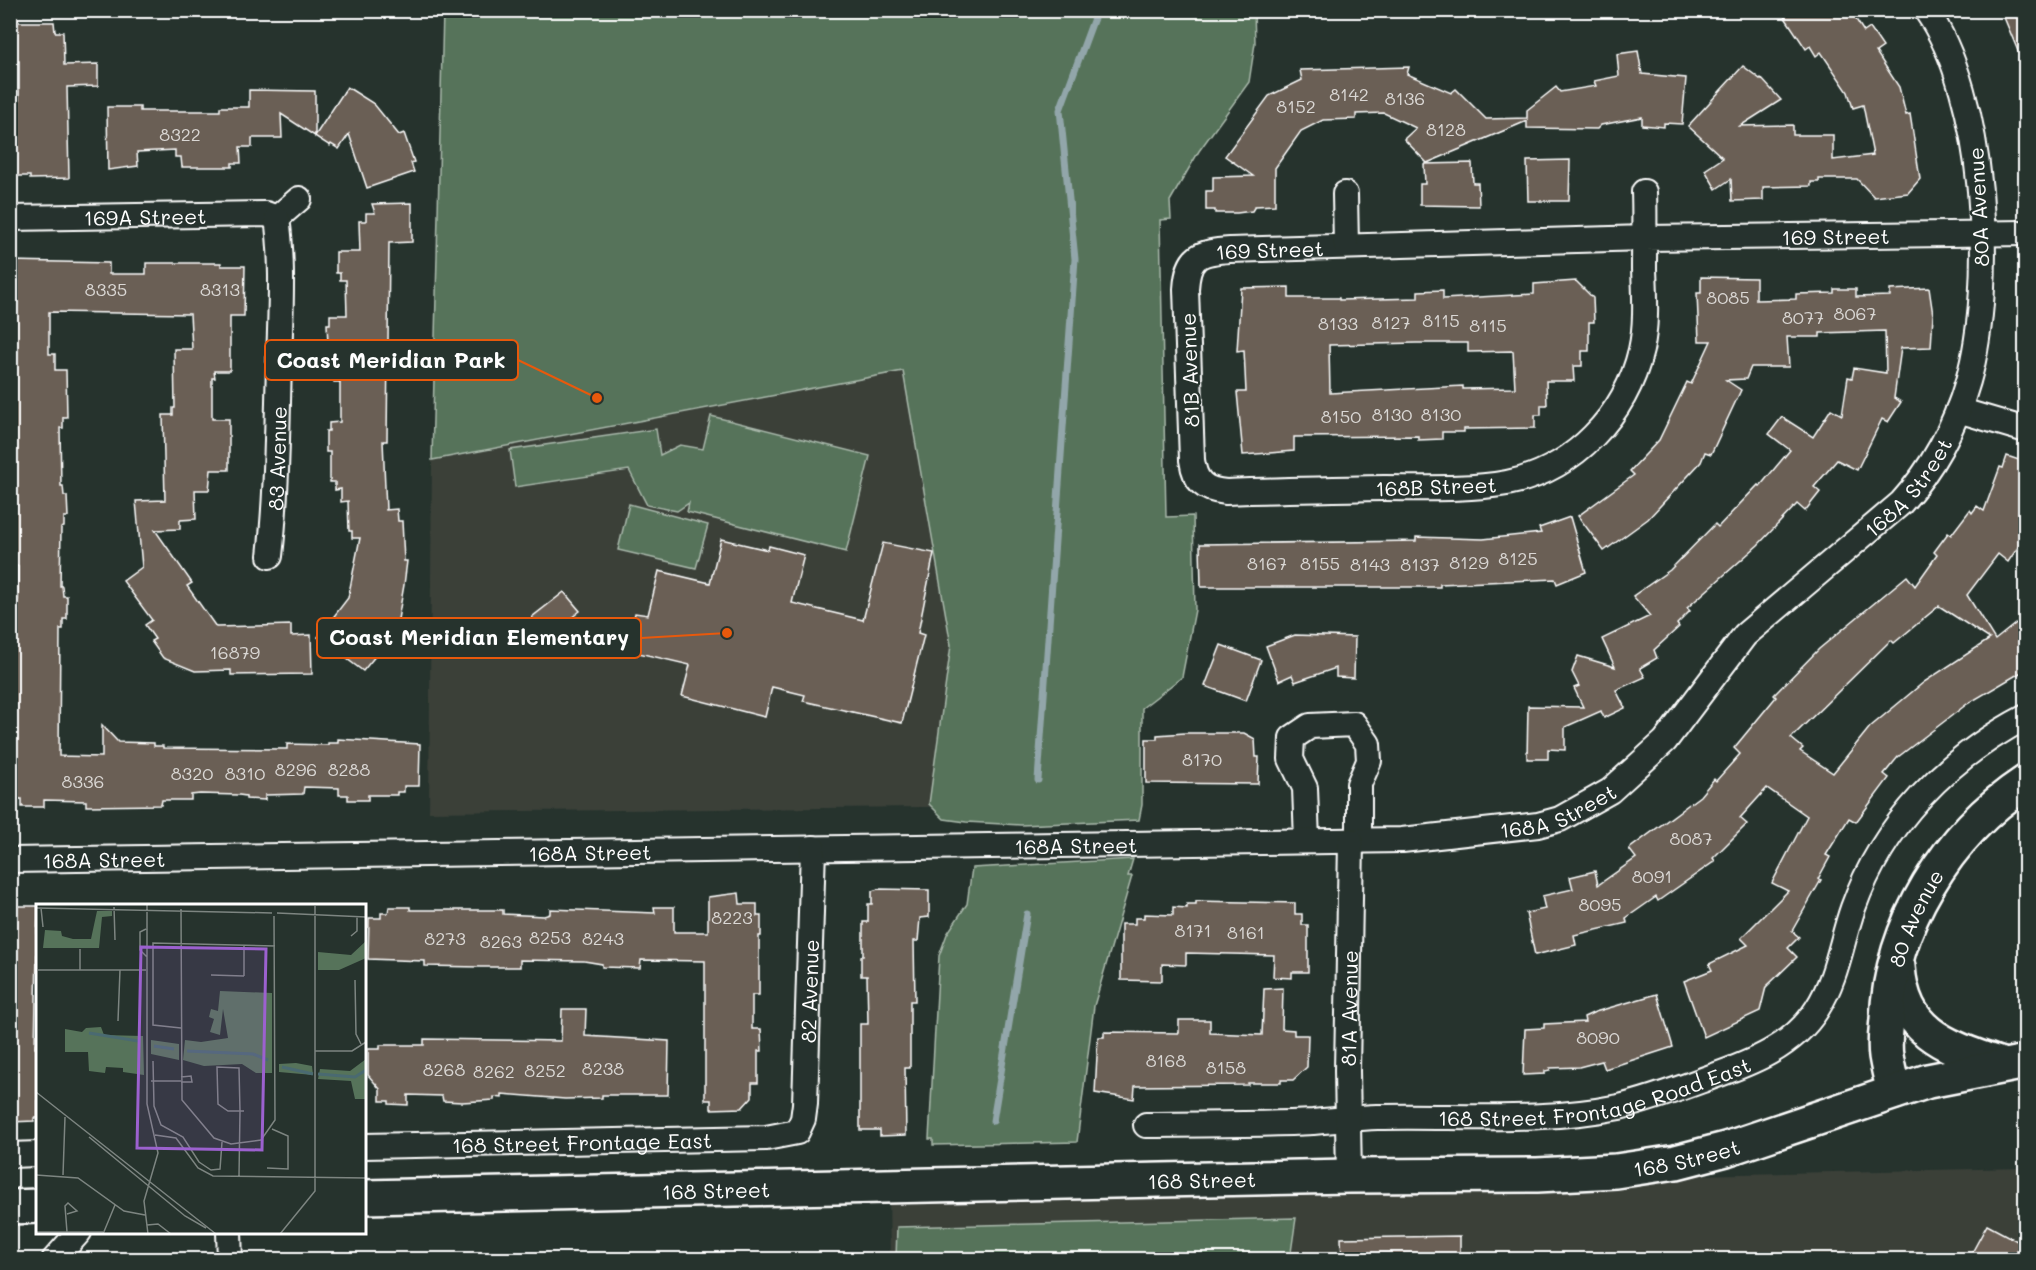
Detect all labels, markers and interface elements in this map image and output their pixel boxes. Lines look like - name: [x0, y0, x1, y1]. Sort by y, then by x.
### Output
- house number: 8142: [1329, 82, 1369, 106]
- house number: 8136: [1385, 86, 1425, 110]
- house number: 8152: [1276, 94, 1316, 118]
- house number: 8128: [1426, 117, 1466, 141]
- house number: 8322: [159, 122, 201, 146]
- street label: 80A Avenue: [1961, 147, 1995, 267]
- street label: 169A Street: [83, 201, 207, 230]
- street label: 169 Street: [1781, 221, 1890, 250]
- street label: 169 Street: [1214, 234, 1324, 265]
- house number: 8335: [85, 277, 127, 301]
- house number: 8313: [200, 277, 240, 301]
- house number: 8085: [1706, 285, 1750, 309]
- house number: 8067: [1834, 301, 1876, 325]
- house number: 8077: [1782, 305, 1824, 329]
- house number: 8115: [1422, 308, 1460, 332]
- house number: 8127: [1372, 310, 1410, 334]
- house number: 8133: [1318, 311, 1358, 335]
- street label: 81B Avenue: [1174, 312, 1204, 428]
- house number: 8115: [1469, 313, 1507, 337]
- callout: Coast Meridian Park: [265, 340, 518, 380]
- text: Coast Meridian Park: [276, 345, 506, 374]
- house number: 8130: [1372, 402, 1412, 426]
- house number: 8130: [1421, 402, 1461, 426]
- house number: 8150: [1321, 404, 1361, 428]
- street label: 83 Avenue: [261, 406, 291, 511]
- street label: 168A Street: [1858, 433, 1957, 542]
- street label: 168B Street: [1375, 470, 1497, 502]
- house number: 8125: [1498, 546, 1538, 570]
- house number: 8129: [1449, 550, 1489, 574]
- house number: 8167: [1247, 551, 1287, 575]
- house number: 8155: [1300, 551, 1340, 575]
- house number: 8143: [1350, 552, 1390, 576]
- house number: 8137: [1400, 552, 1440, 576]
- callout: Coast Meridian Elementary: [317, 618, 641, 658]
- text: Coast Meridian Elementary: [329, 622, 629, 651]
- house number: 16879: [210, 640, 261, 664]
- house number: 8170: [1182, 747, 1222, 771]
- house number: 8296: [275, 757, 317, 781]
- house number: 8288: [328, 757, 370, 781]
- house number: 8320: [171, 761, 213, 785]
- house number: 8310: [225, 761, 265, 785]
- house number: 8336: [62, 769, 104, 793]
- street label: 168A Street: [1498, 777, 1620, 843]
- house number: 8087: [1670, 826, 1712, 850]
- street label: 168A Street: [1014, 830, 1138, 859]
- street label: 168A Street: [528, 837, 652, 866]
- street label: 168A Street: [42, 844, 166, 873]
- street label: 80 Avenue: [1882, 863, 1949, 970]
- house number: 8091: [1632, 864, 1672, 888]
- house number: 8095: [1578, 892, 1622, 916]
- inset map: [36, 904, 366, 1234]
- house number: 8223: [711, 905, 753, 929]
- house number: 8171: [1175, 918, 1212, 942]
- house number: 8161: [1227, 920, 1265, 944]
- house number: 8253: [529, 925, 571, 949]
- house number: 8273: [424, 926, 466, 950]
- house number: 8243: [582, 926, 624, 950]
- house number: 8263: [480, 929, 522, 953]
- street label: 82 Avenue: [793, 939, 824, 1043]
- street label: 81A Avenue: [1334, 950, 1363, 1066]
- house number: 8090: [1576, 1025, 1620, 1049]
- house number: 8168: [1146, 1048, 1186, 1072]
- street label: 168 Street Frontage Road East: [1438, 1050, 1755, 1131]
- house number: 8158: [1206, 1055, 1246, 1079]
- house number: 8238: [582, 1056, 624, 1080]
- house number: 8268: [423, 1057, 465, 1081]
- house number: 8252: [524, 1058, 566, 1082]
- house number: 8262: [473, 1059, 515, 1083]
- street label: 168 Street Frontage East: [452, 1126, 712, 1158]
- street label: 168 Street: [1631, 1132, 1743, 1182]
- street label: 168 Street: [1147, 1164, 1256, 1194]
- street label: 168 Street: [661, 1175, 770, 1204]

